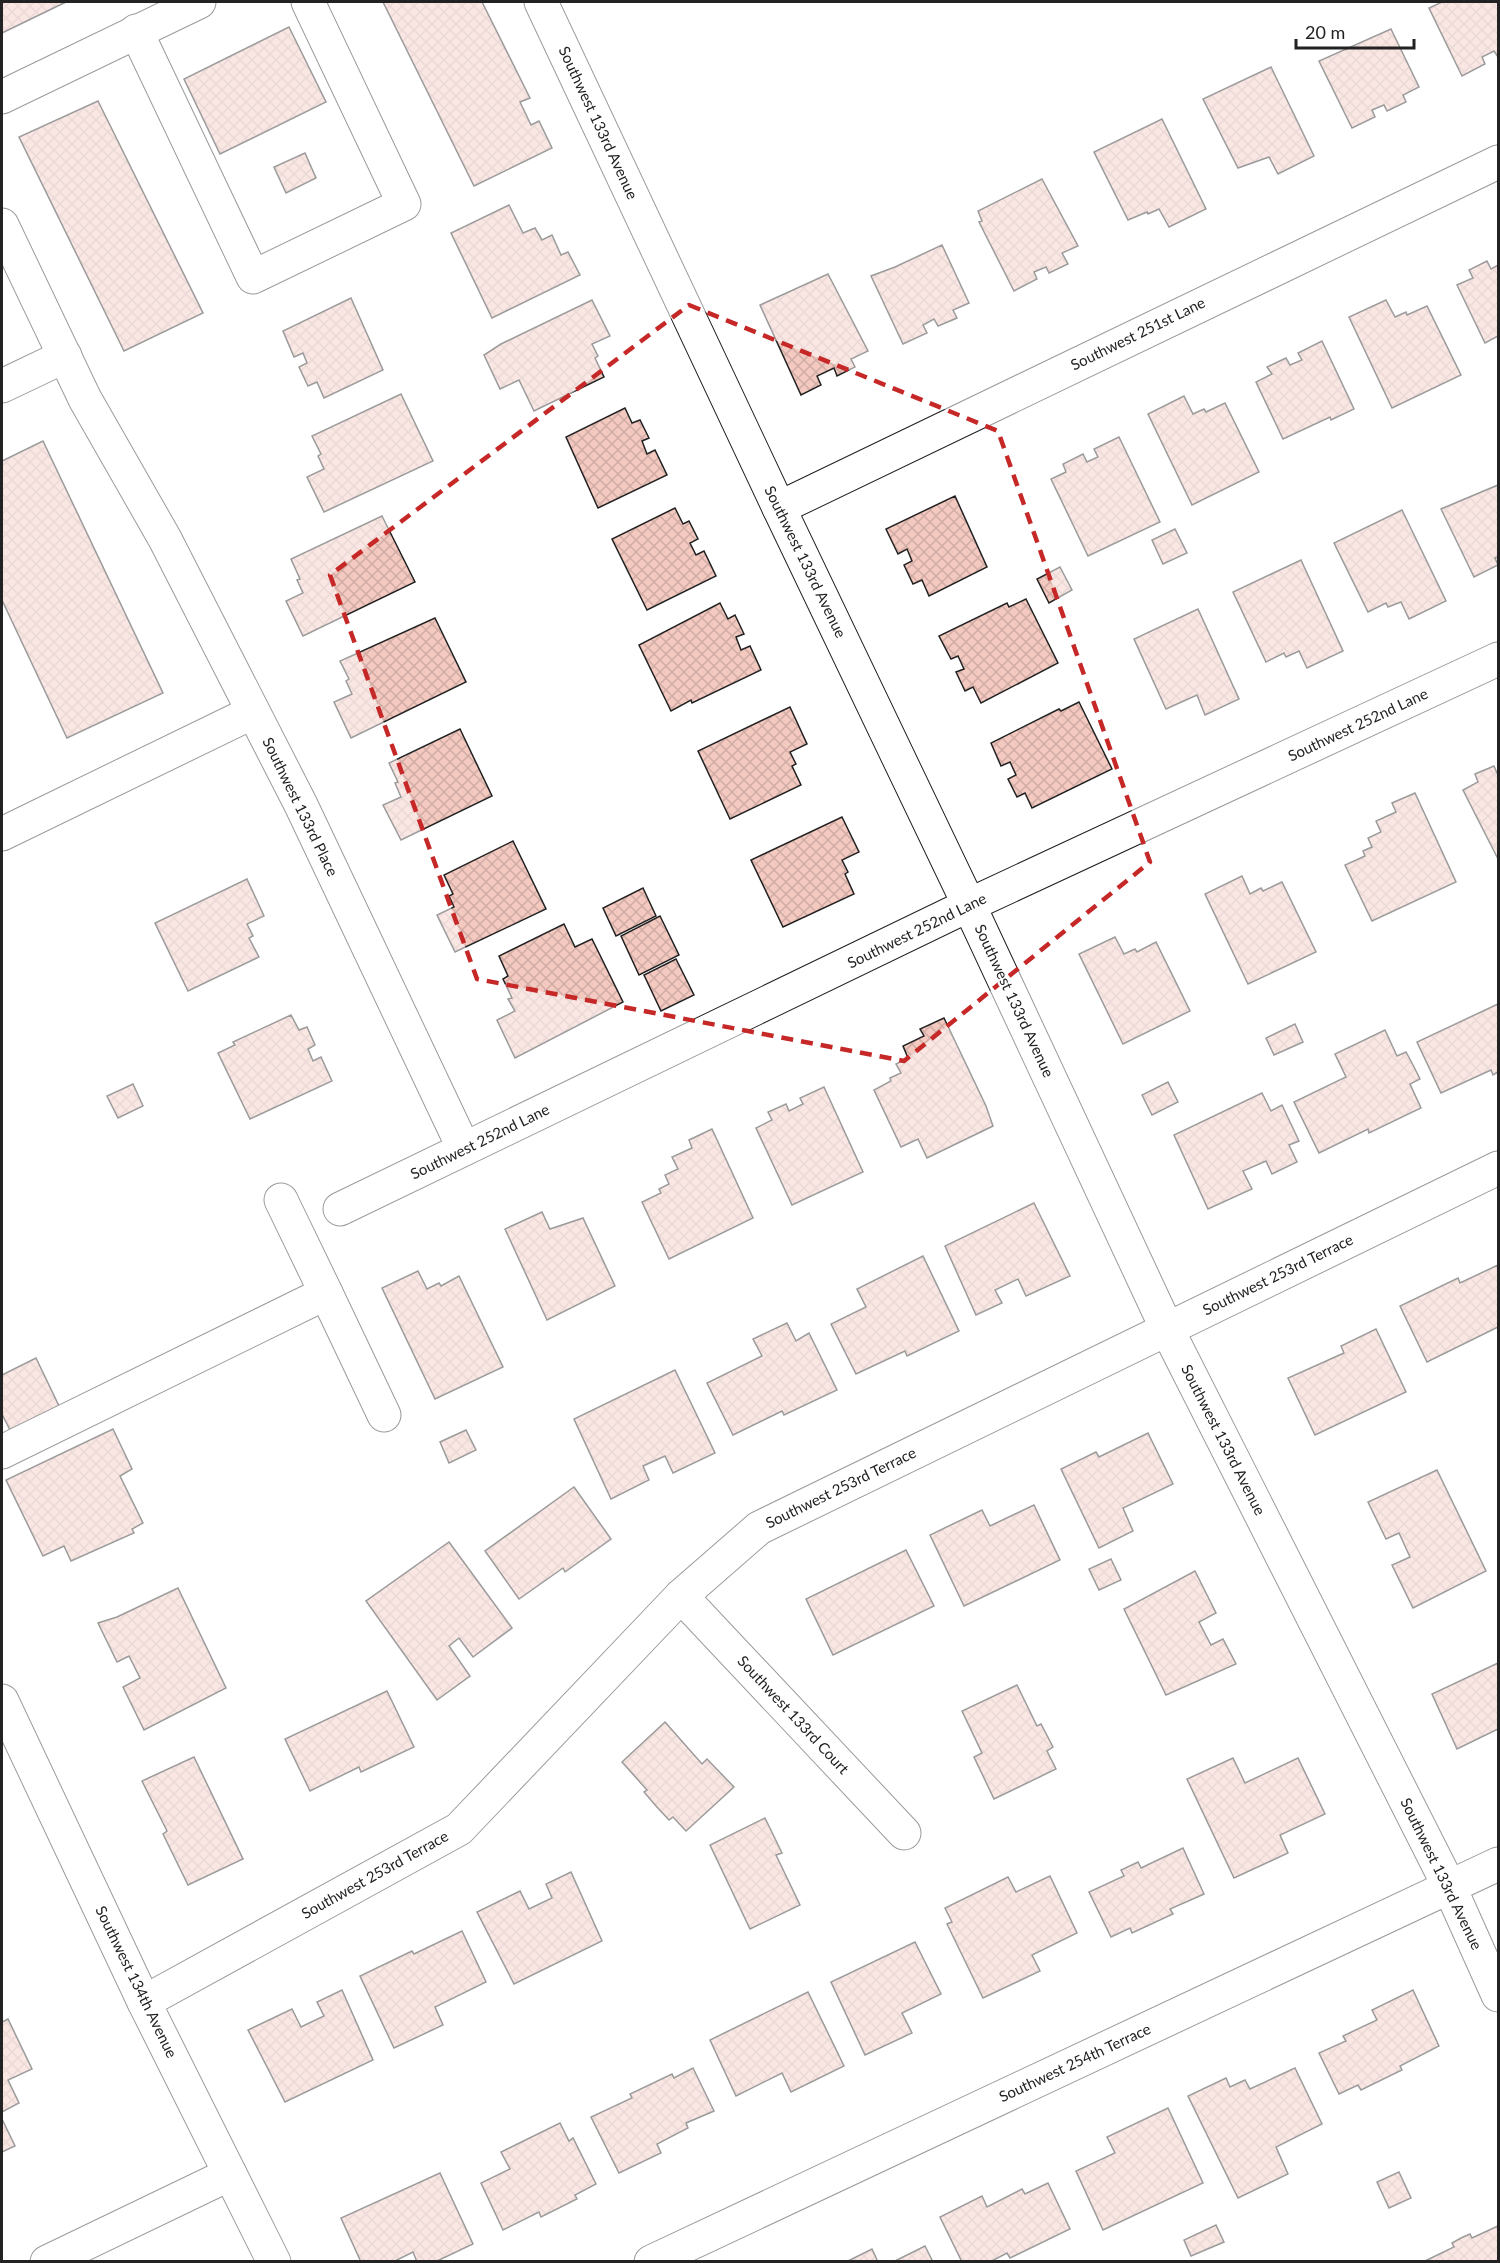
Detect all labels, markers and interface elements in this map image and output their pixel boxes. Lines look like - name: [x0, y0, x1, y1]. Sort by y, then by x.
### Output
- scale bar: [1296, 12, 1414, 50]
- text: 20 m: [1305, 21, 1345, 43]
- street label: Southwest 133rd Avenue: [556, 43, 642, 202]
- street label: Southwest 251st Lane: [1067, 293, 1208, 373]
- street label: Southwest 133rd Avenue: [761, 483, 851, 640]
- street label: Southwest 252nd Lane: [1285, 684, 1430, 764]
- street label: Southwest 133rd Place: [259, 734, 342, 879]
- street label: Southwest 252nd Lane: [844, 889, 989, 972]
- street label: Southwest 133rd Avenue: [972, 921, 1058, 1080]
- street label: Southwest 252nd Lane: [407, 1100, 552, 1183]
- street label: Southwest 253rd Terrace: [1199, 1230, 1356, 1318]
- street label: Southwest 133rd Avenue: [1178, 1361, 1270, 1518]
- street label: Southwest 253rd Terrace: [762, 1443, 919, 1531]
- street label: Southwest 133rd Court: [734, 1651, 854, 1778]
- street label: Southwest 133rd Avenue: [1397, 1795, 1487, 1952]
- street label: Southwest 253rd Terrace: [298, 1826, 451, 1922]
- street label: Southwest 134th Avenue: [92, 1903, 182, 2061]
- street label: Southwest 254th Terrace: [996, 2019, 1153, 2105]

